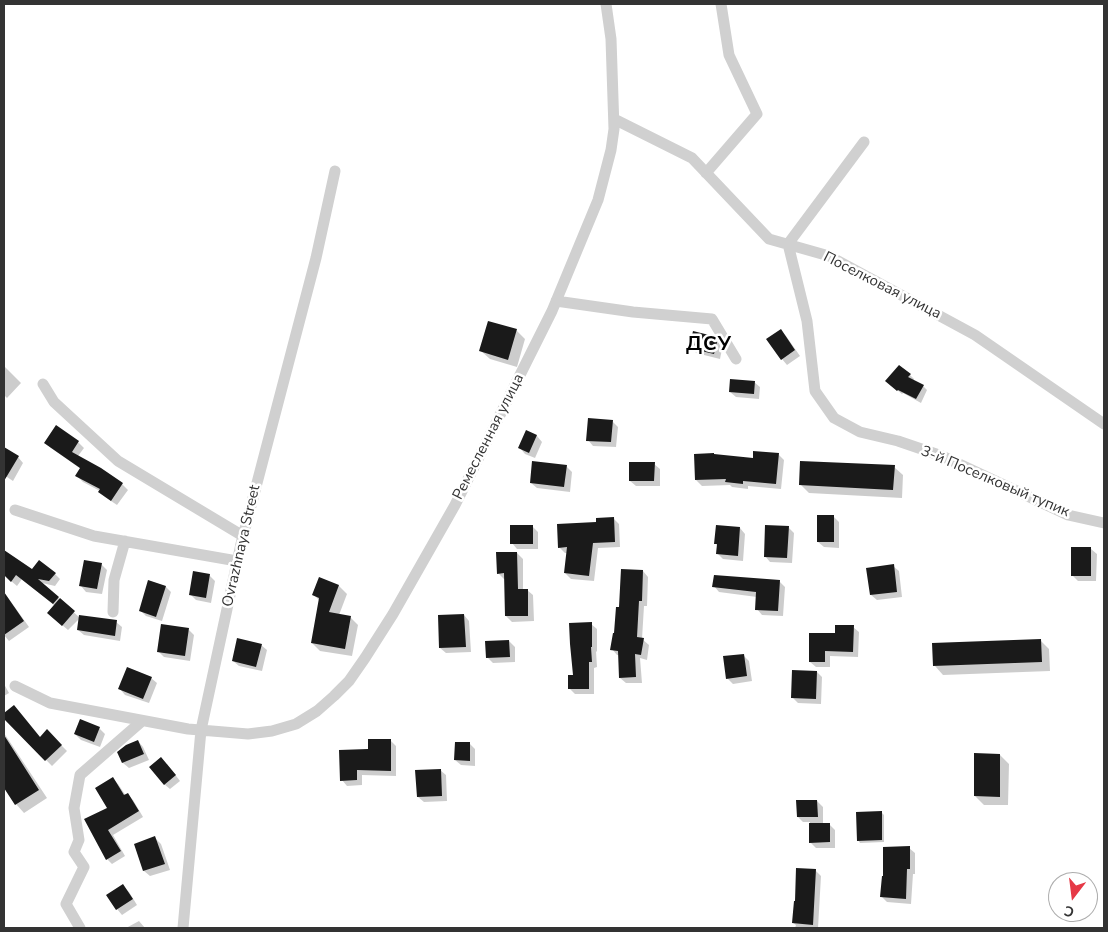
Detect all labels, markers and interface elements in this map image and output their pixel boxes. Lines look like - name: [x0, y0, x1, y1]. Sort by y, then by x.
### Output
- street label: Поселковая улица: [820, 248, 944, 324]
- district label: ДСУ: [686, 333, 732, 357]
- street label: Ремесленная улица: [449, 371, 529, 503]
- street label: 3-й Поселковый тупик: [918, 443, 1072, 521]
- street label: Ovrazhnaya Street: [219, 483, 265, 609]
- north arrow: [1048, 872, 1098, 922]
- text: С: [1062, 901, 1076, 921]

